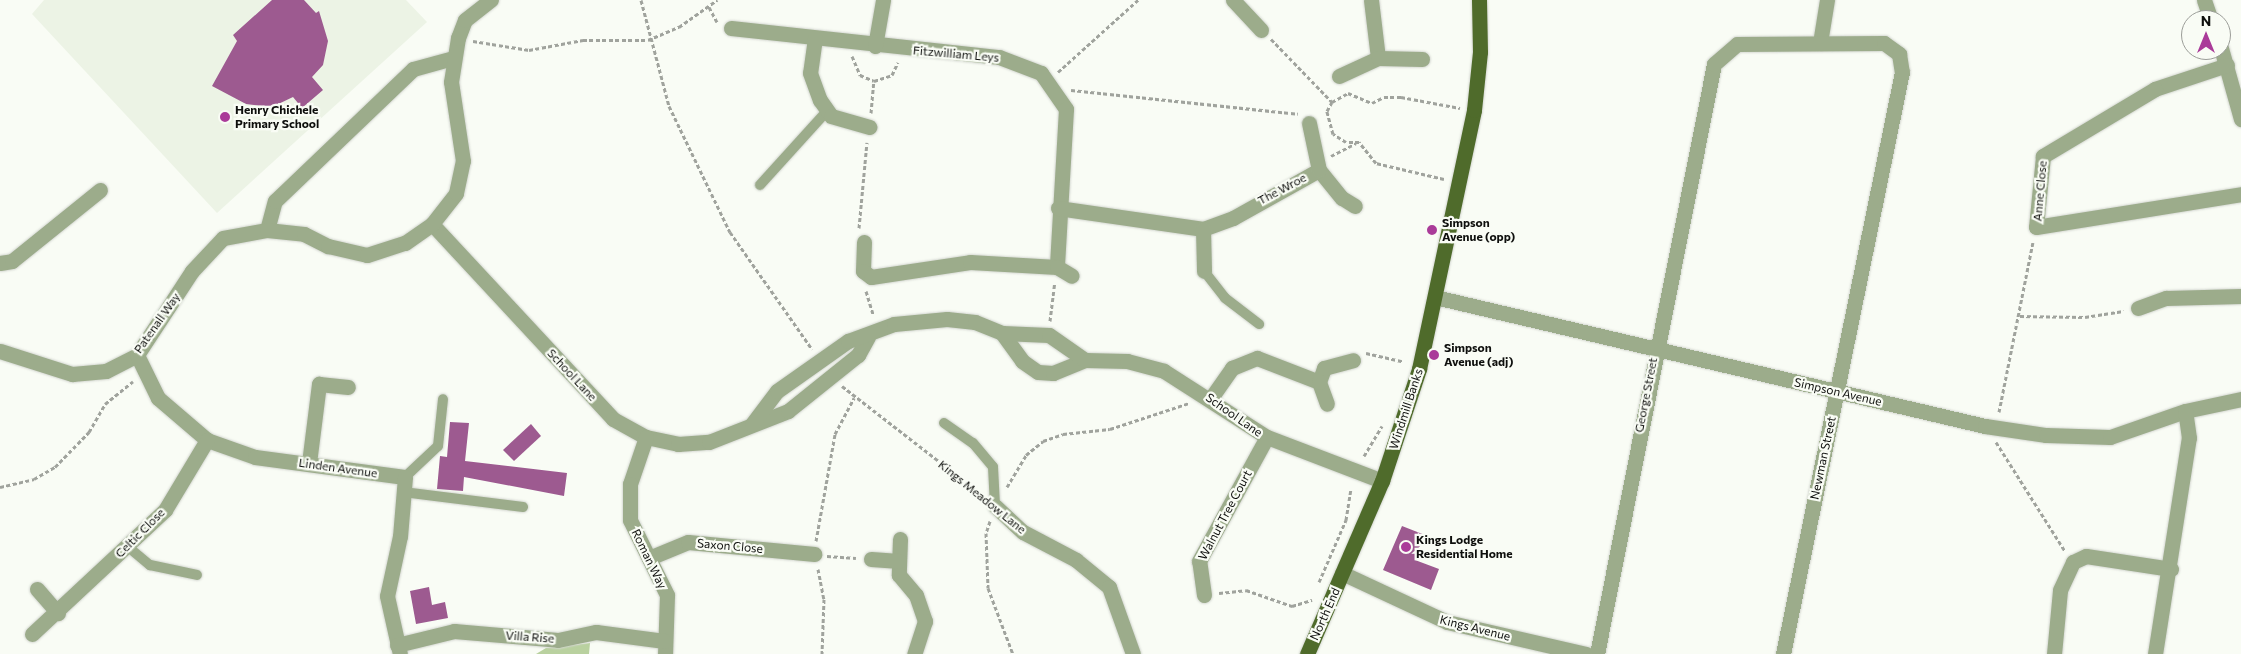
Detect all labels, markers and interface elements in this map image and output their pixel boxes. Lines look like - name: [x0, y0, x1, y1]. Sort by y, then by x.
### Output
- north arrow: [2181, 10, 2231, 60]
- text: N: [2201, 12, 2211, 29]
- street label: Fitzwilliam Leys: [912, 43, 1000, 65]
- place label: Henry Chichele Primary School: [235, 103, 319, 131]
- marker: Henry Chichele Primary School: [219, 111, 231, 123]
- street label: Anne Close: [2030, 160, 2050, 222]
- street label: The Wroe: [1255, 170, 1309, 208]
- place label: Simpson Avenue (opp): [1442, 216, 1515, 244]
- marker: Simpson Avenue (opp): [1426, 224, 1438, 236]
- street label: Patenall Way: [131, 290, 183, 356]
- place label: Simpson Avenue (adj): [1444, 341, 1513, 369]
- street label: School Lane: [544, 346, 600, 404]
- marker: Simpson Avenue (adj): [1428, 349, 1440, 361]
- street label: George Street: [1632, 356, 1660, 434]
- street label: Windmill Banks: [1386, 367, 1426, 451]
- street label: Simpson Avenue: [1793, 375, 1883, 409]
- street label: School Lane: [1203, 390, 1265, 440]
- street label: Newman Street: [1807, 415, 1839, 501]
- street label: Linden Avenue: [298, 455, 378, 481]
- street label: Kings Meadow Lane: [935, 457, 1029, 537]
- street label: Walnut Tree Court: [1195, 468, 1255, 562]
- street label: Celtic Close: [112, 505, 168, 561]
- street label: Roman Way: [628, 527, 670, 591]
- place label: Kings Lodge Residential Home: [1416, 533, 1513, 561]
- street label: Saxon Close: [697, 536, 763, 556]
- marker: Kings Lodge Residential Home: [1400, 541, 1412, 553]
- street label: North End: [1307, 585, 1343, 643]
- street label: Kings Avenue: [1438, 612, 1512, 644]
- street label: Villa Rise: [505, 628, 555, 646]

